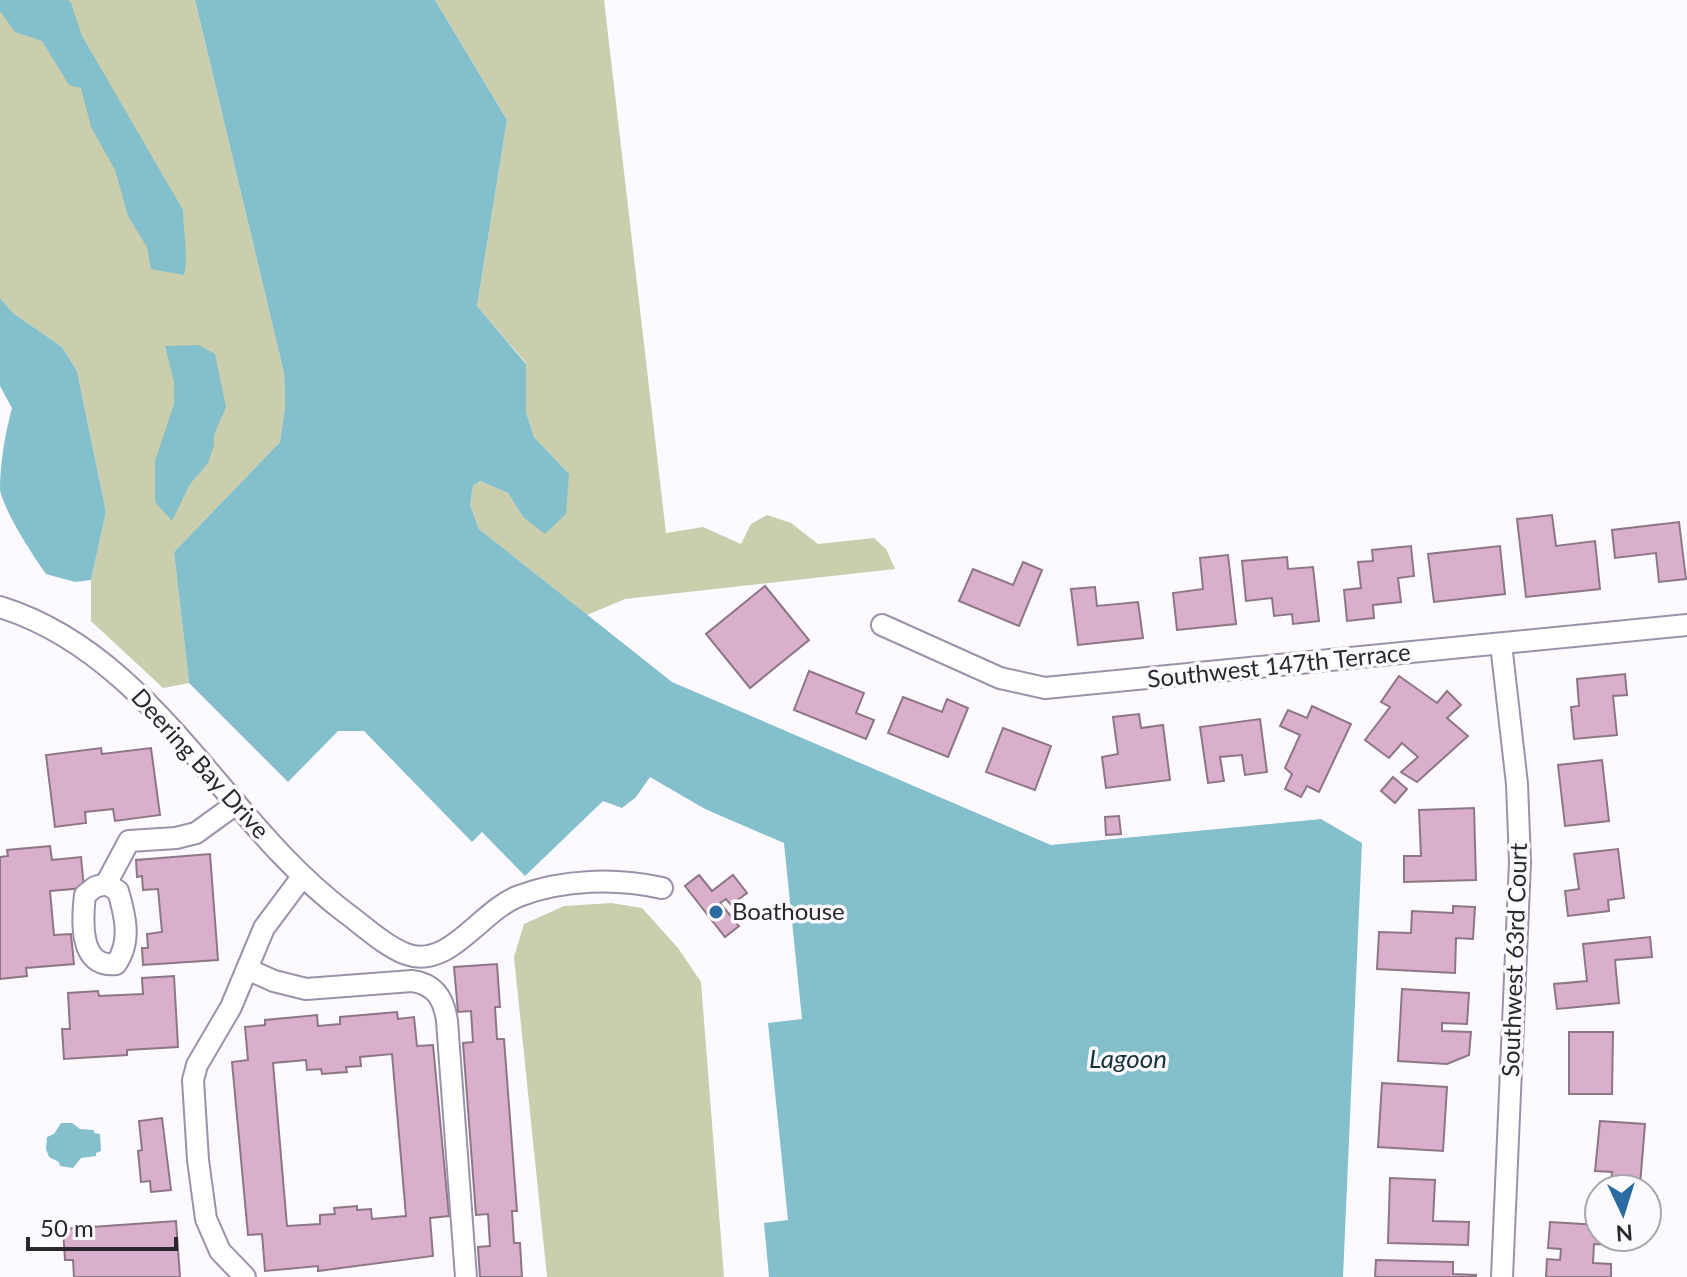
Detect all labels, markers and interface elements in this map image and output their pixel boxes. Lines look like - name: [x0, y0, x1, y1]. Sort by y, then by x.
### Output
- street label: Southwest 147th Terrace: [1146, 636, 1412, 693]
- street label: Deering Bay Drive: [126, 682, 276, 844]
- street label: Southwest 63rd Court: [1495, 842, 1532, 1077]
- place label: Boathouse: [732, 896, 845, 925]
- marker: Boathouse: [707, 903, 725, 921]
- water label: Lagoon: [1089, 1042, 1167, 1074]
- north arrow: [1583, 1173, 1663, 1253]
- scale bar: [28, 1201, 176, 1251]
- text: 50 m: [40, 1213, 94, 1242]
- text: N: [1615, 1219, 1634, 1248]

